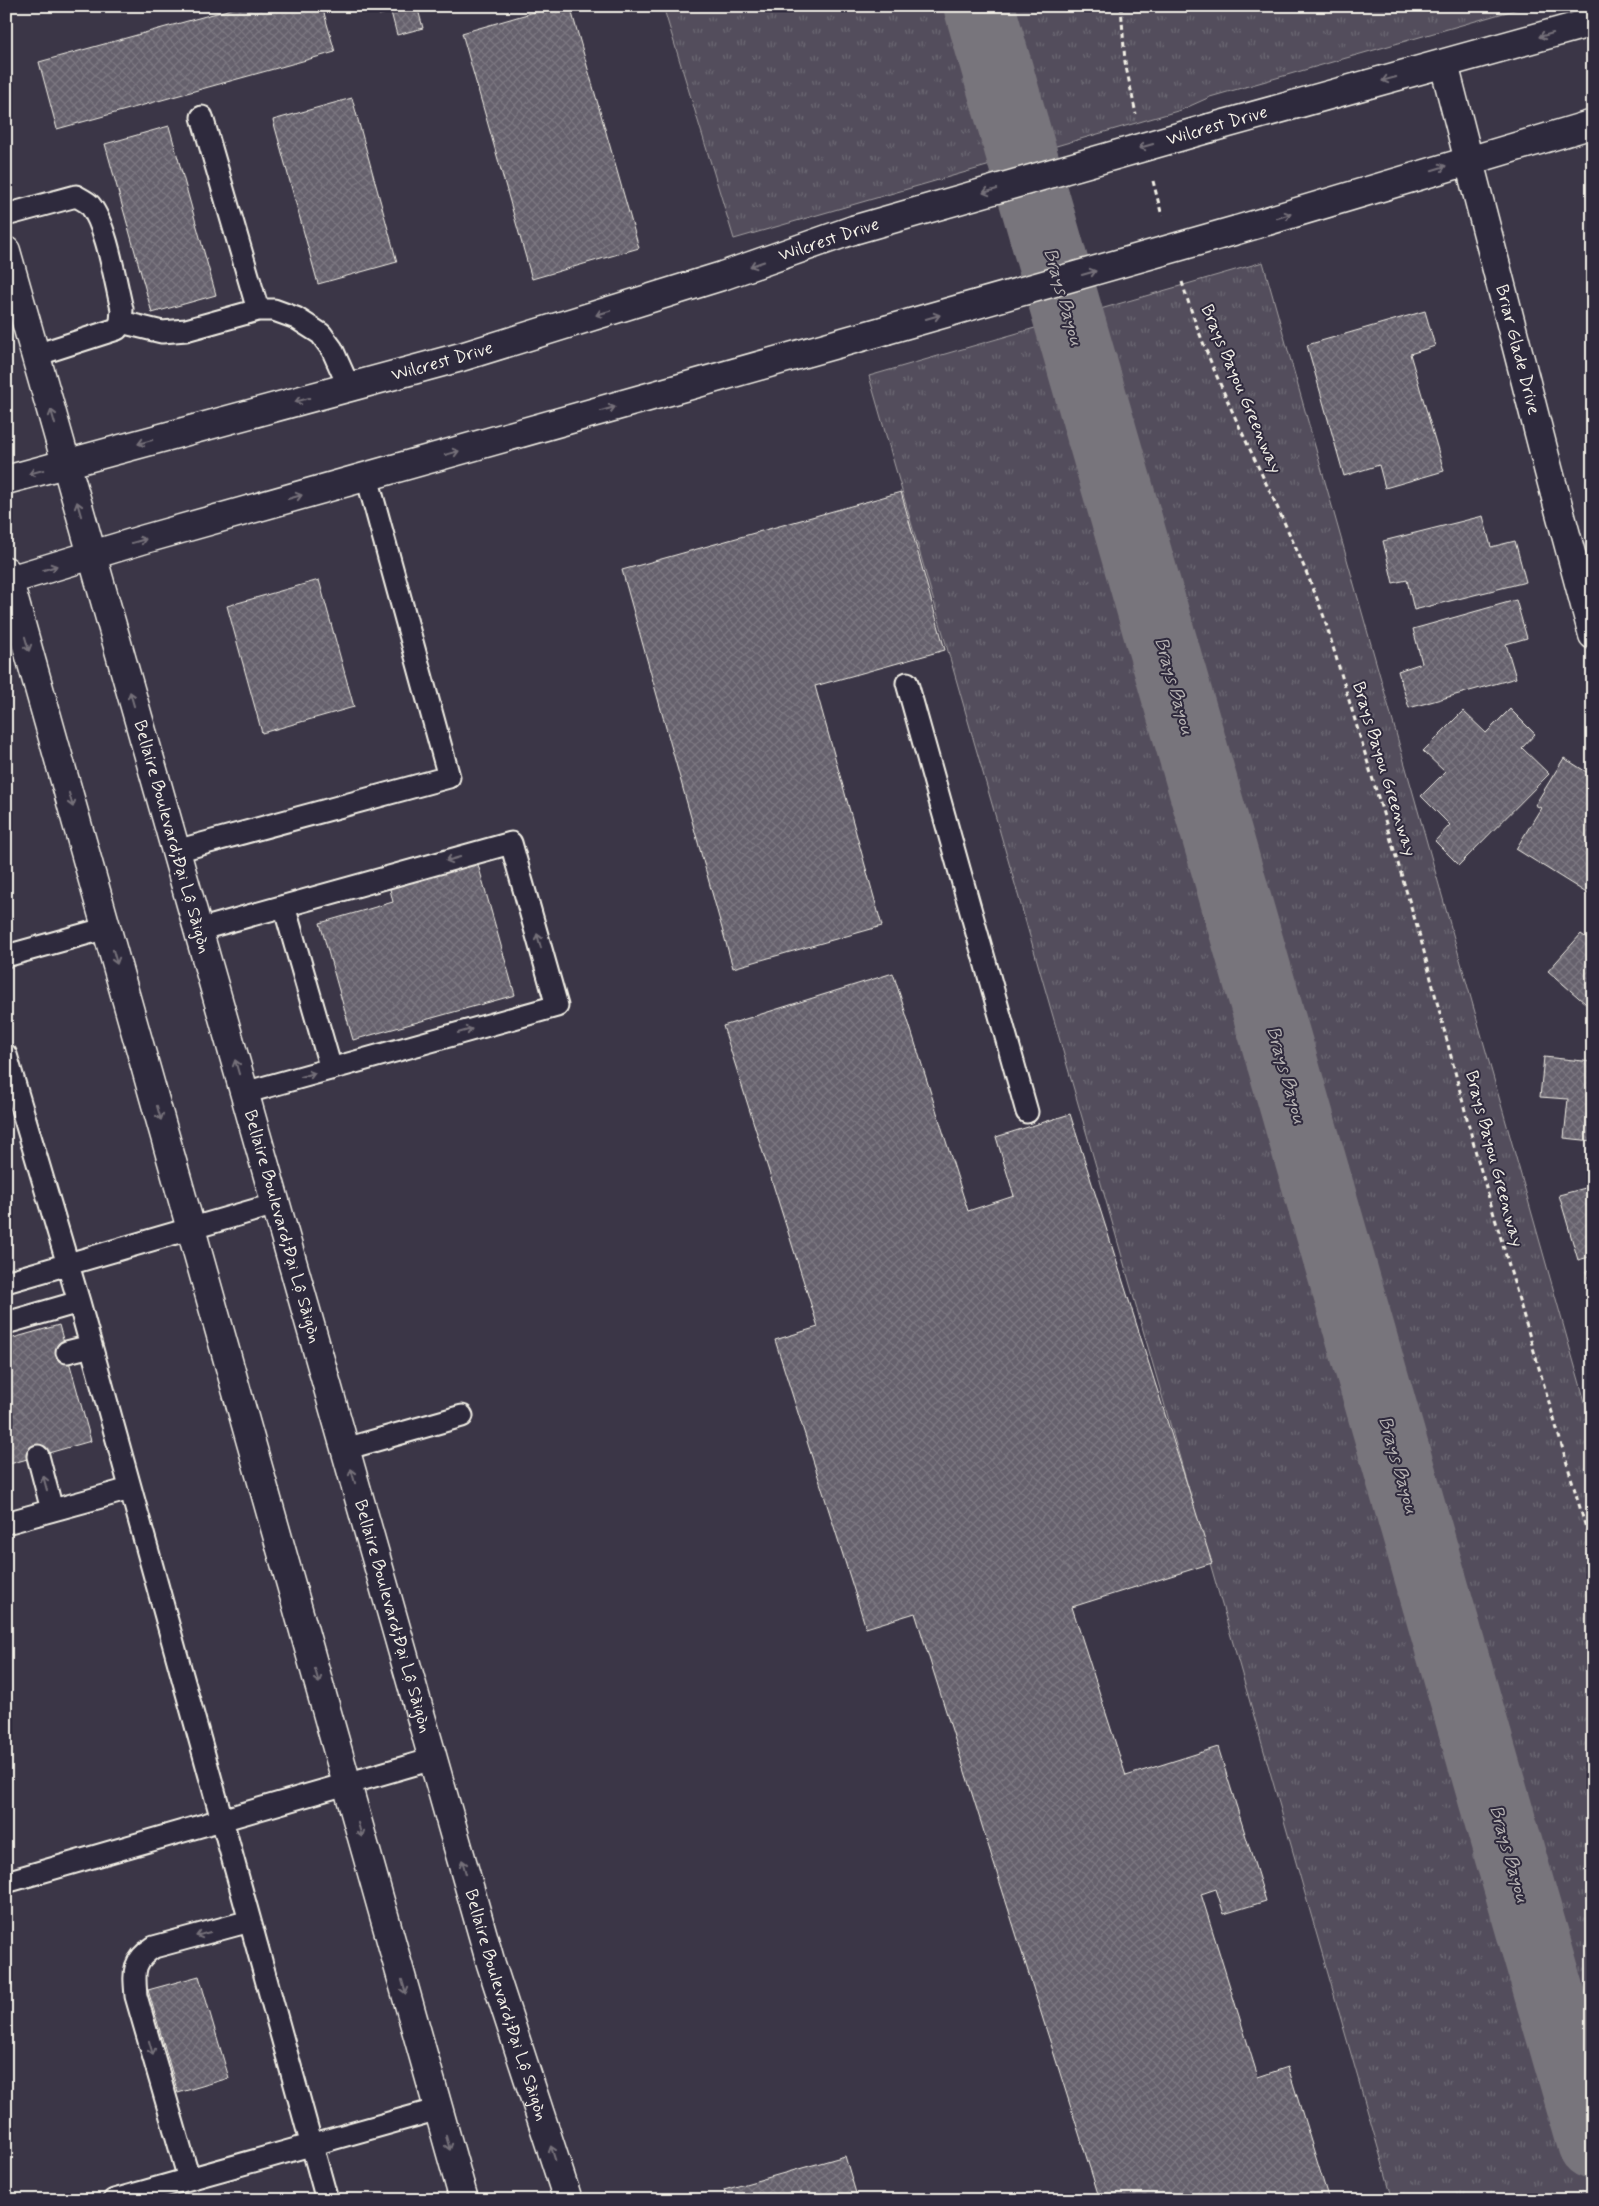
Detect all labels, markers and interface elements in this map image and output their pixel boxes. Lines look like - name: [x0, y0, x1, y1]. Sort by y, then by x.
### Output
- one-way arrow: [1538, 31, 1554, 40]
- one-way arrow: [1382, 75, 1398, 84]
- street label: Wilcrest Drive: [1163, 100, 1271, 152]
- one-way arrow: [1139, 142, 1155, 151]
- one-way arrow: [1431, 163, 1447, 173]
- one-way arrow: [982, 186, 998, 196]
- one-way arrow: [1276, 211, 1291, 220]
- street label: Wilcrest Drive: [776, 212, 882, 268]
- water label: Brays Bayou: [1037, 245, 1089, 349]
- one-way arrow: [750, 260, 766, 269]
- one-way arrow: [1081, 267, 1097, 277]
- street label: Briar Glade Drive: [1489, 282, 1546, 417]
- street label: Brays Bayou Greenway: [1194, 301, 1288, 477]
- one-way arrow: [595, 309, 611, 319]
- one-way arrow: [924, 312, 940, 321]
- street label: Wilcrest Drive: [389, 336, 496, 387]
- one-way arrow: [294, 396, 310, 405]
- one-way arrow: [600, 403, 616, 413]
- one-way arrow: [48, 409, 57, 425]
- one-way arrow: [137, 438, 153, 447]
- one-way arrow: [443, 448, 459, 457]
- one-way arrow: [29, 468, 45, 477]
- one-way arrow: [287, 492, 303, 502]
- one-way arrow: [74, 502, 84, 518]
- one-way arrow: [130, 536, 146, 546]
- one-way arrow: [42, 562, 58, 572]
- water label: Brays Bayou: [1148, 634, 1200, 738]
- one-way arrow: [22, 636, 32, 652]
- street label: Brays Bayou Greenway: [1346, 679, 1422, 859]
- one-way arrow: [127, 691, 137, 707]
- street label: Bellaire Boulevard;Đại Lộ Sàigòn: [127, 717, 216, 956]
- one-way arrow: [66, 792, 76, 808]
- one-way arrow: [445, 854, 461, 864]
- one-way arrow: [533, 934, 543, 950]
- one-way arrow: [110, 948, 120, 964]
- water label: Brays Bayou: [1260, 1023, 1312, 1127]
- one-way arrow: [456, 1026, 472, 1036]
- one-way arrow: [232, 1060, 241, 1076]
- street label: Brays Bayou Greenway: [1459, 1068, 1529, 1250]
- one-way arrow: [300, 1070, 316, 1080]
- one-way arrow: [154, 1105, 164, 1121]
- street label: Bellaire Boulevard;Đại Lộ Sàigòn: [238, 1107, 327, 1346]
- water label: Brays Bayou: [1372, 1413, 1424, 1517]
- one-way arrow: [347, 1468, 357, 1484]
- one-way arrow: [40, 1475, 49, 1491]
- street label: Bellaire Boulevard;Đại Lộ Sàigòn: [348, 1497, 437, 1736]
- one-way arrow: [312, 1668, 322, 1684]
- water label: Brays Bayou: [1483, 1802, 1535, 1906]
- one-way arrow: [356, 1822, 365, 1838]
- one-way arrow: [458, 1859, 468, 1875]
- street label: Bellaire Boulevard;Đại Lộ Sàigòn: [458, 1886, 553, 2124]
- one-way arrow: [196, 1929, 212, 1939]
- one-way arrow: [400, 1978, 410, 1994]
- one-way arrow: [147, 2039, 157, 2055]
- one-way arrow: [444, 2135, 454, 2151]
- one-way arrow: [547, 2146, 557, 2162]

